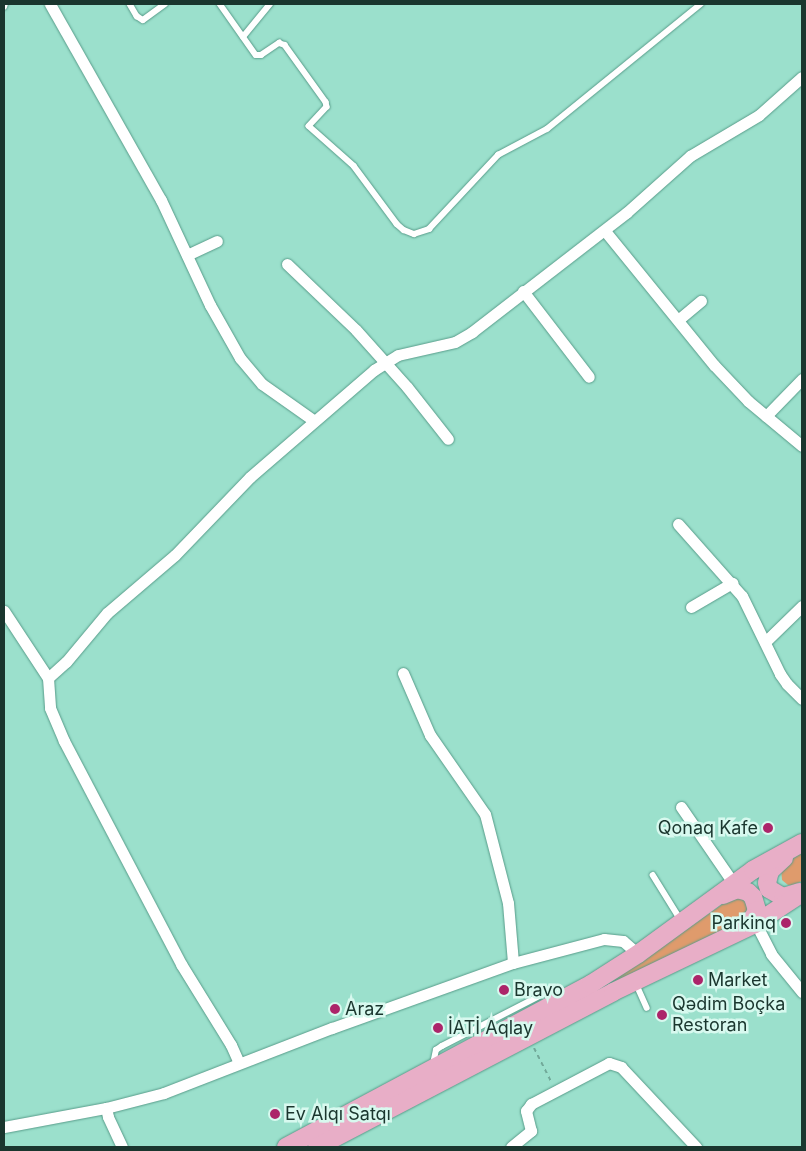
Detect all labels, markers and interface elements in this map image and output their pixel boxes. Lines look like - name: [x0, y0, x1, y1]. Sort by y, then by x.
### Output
- place label: Qonaq Kafe: [658, 817, 758, 839]
- marker: Qonaq Kafe: [762, 822, 774, 834]
- place label: Parkinq: [711, 912, 776, 934]
- marker: Parkinq: [780, 917, 792, 929]
- place label: Market: [708, 969, 767, 991]
- marker: Market: [692, 974, 704, 986]
- place label: Bravo: [514, 979, 563, 1001]
- marker: Bravo: [498, 984, 510, 996]
- place label: Qədim Boçka Restoran: [672, 994, 785, 1036]
- place label: Araz: [345, 998, 384, 1020]
- marker: Araz: [329, 1003, 341, 1015]
- marker: Qədim Boçka Restoran: [656, 1009, 668, 1021]
- place label: İATİ Aqlay: [448, 1017, 533, 1039]
- marker: İATİ Aqlay: [432, 1022, 444, 1034]
- place label: Ev Alqı Satqı: [285, 1103, 391, 1125]
- marker: Ev Alqı Satqı: [269, 1108, 281, 1120]

